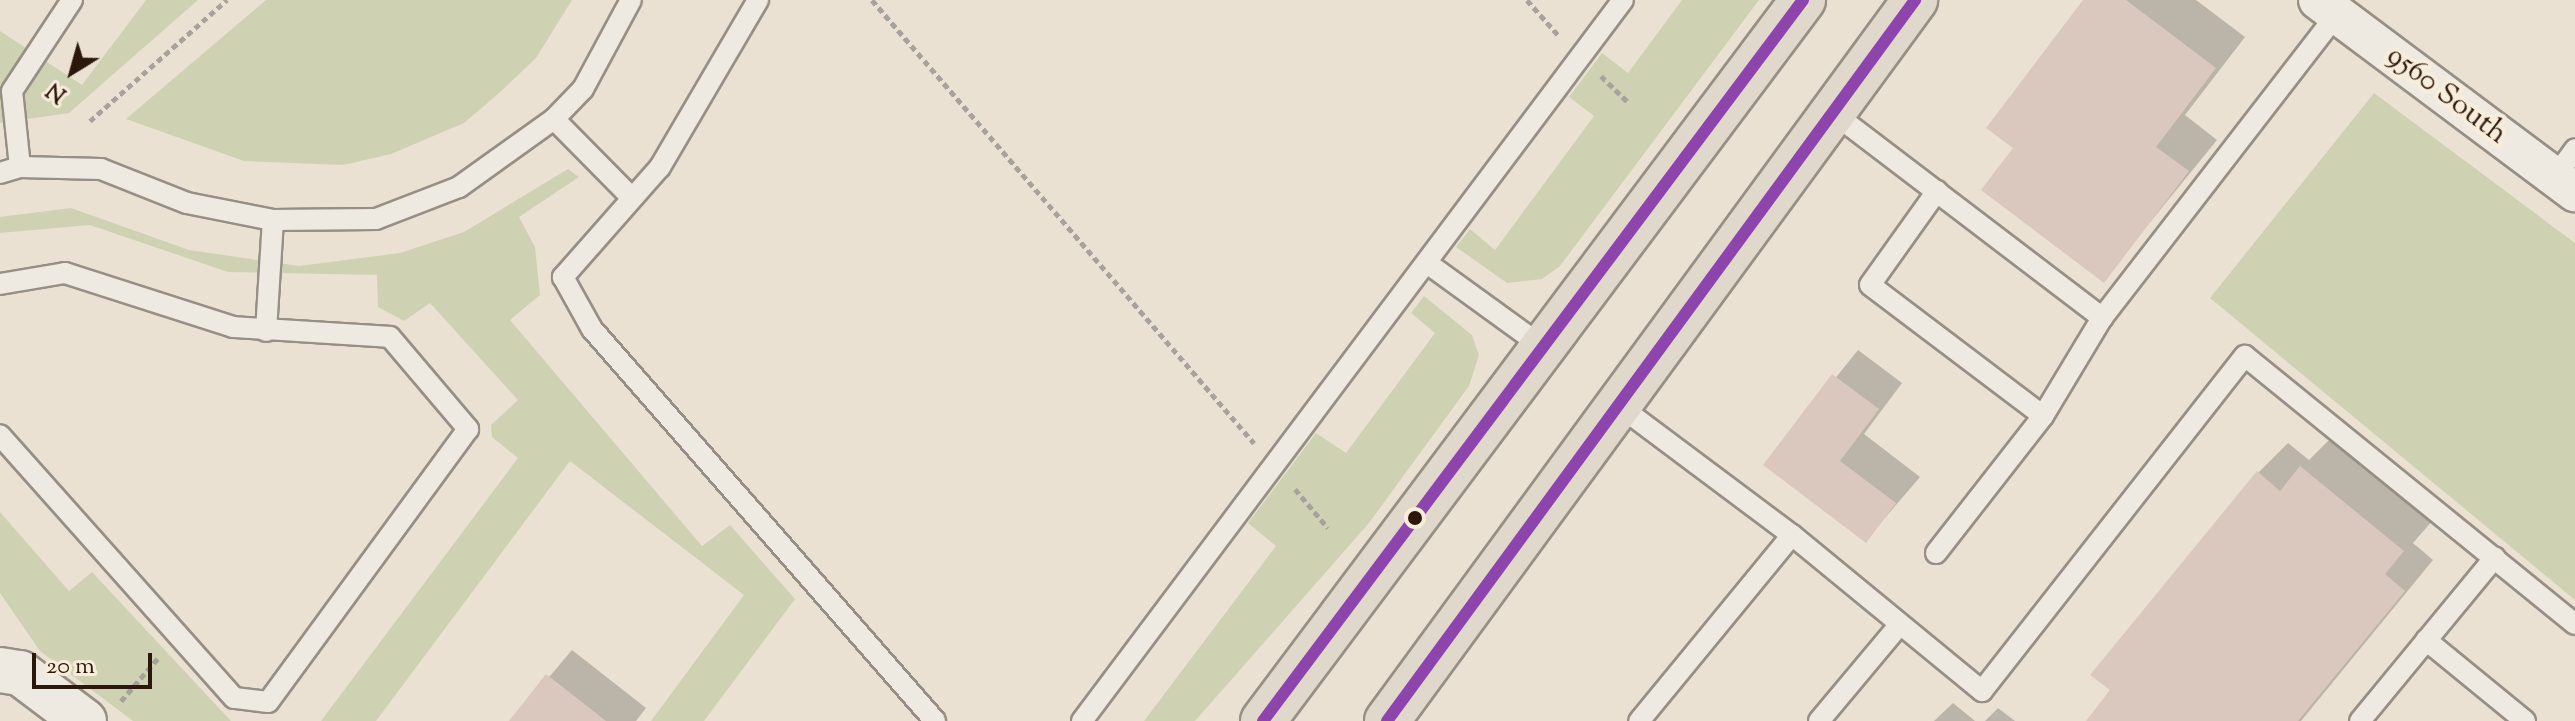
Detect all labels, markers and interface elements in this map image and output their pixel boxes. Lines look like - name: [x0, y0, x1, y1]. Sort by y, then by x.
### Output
- north arrow: [32, 32, 112, 112]
- street label: 9560 South: [2379, 39, 2513, 153]
- text: N: [41, 73, 74, 109]
- unlabelled marker: [1407, 510, 1423, 526]
- scale bar: [36, 637, 156, 687]
- text: 20 m: [46, 650, 95, 684]

